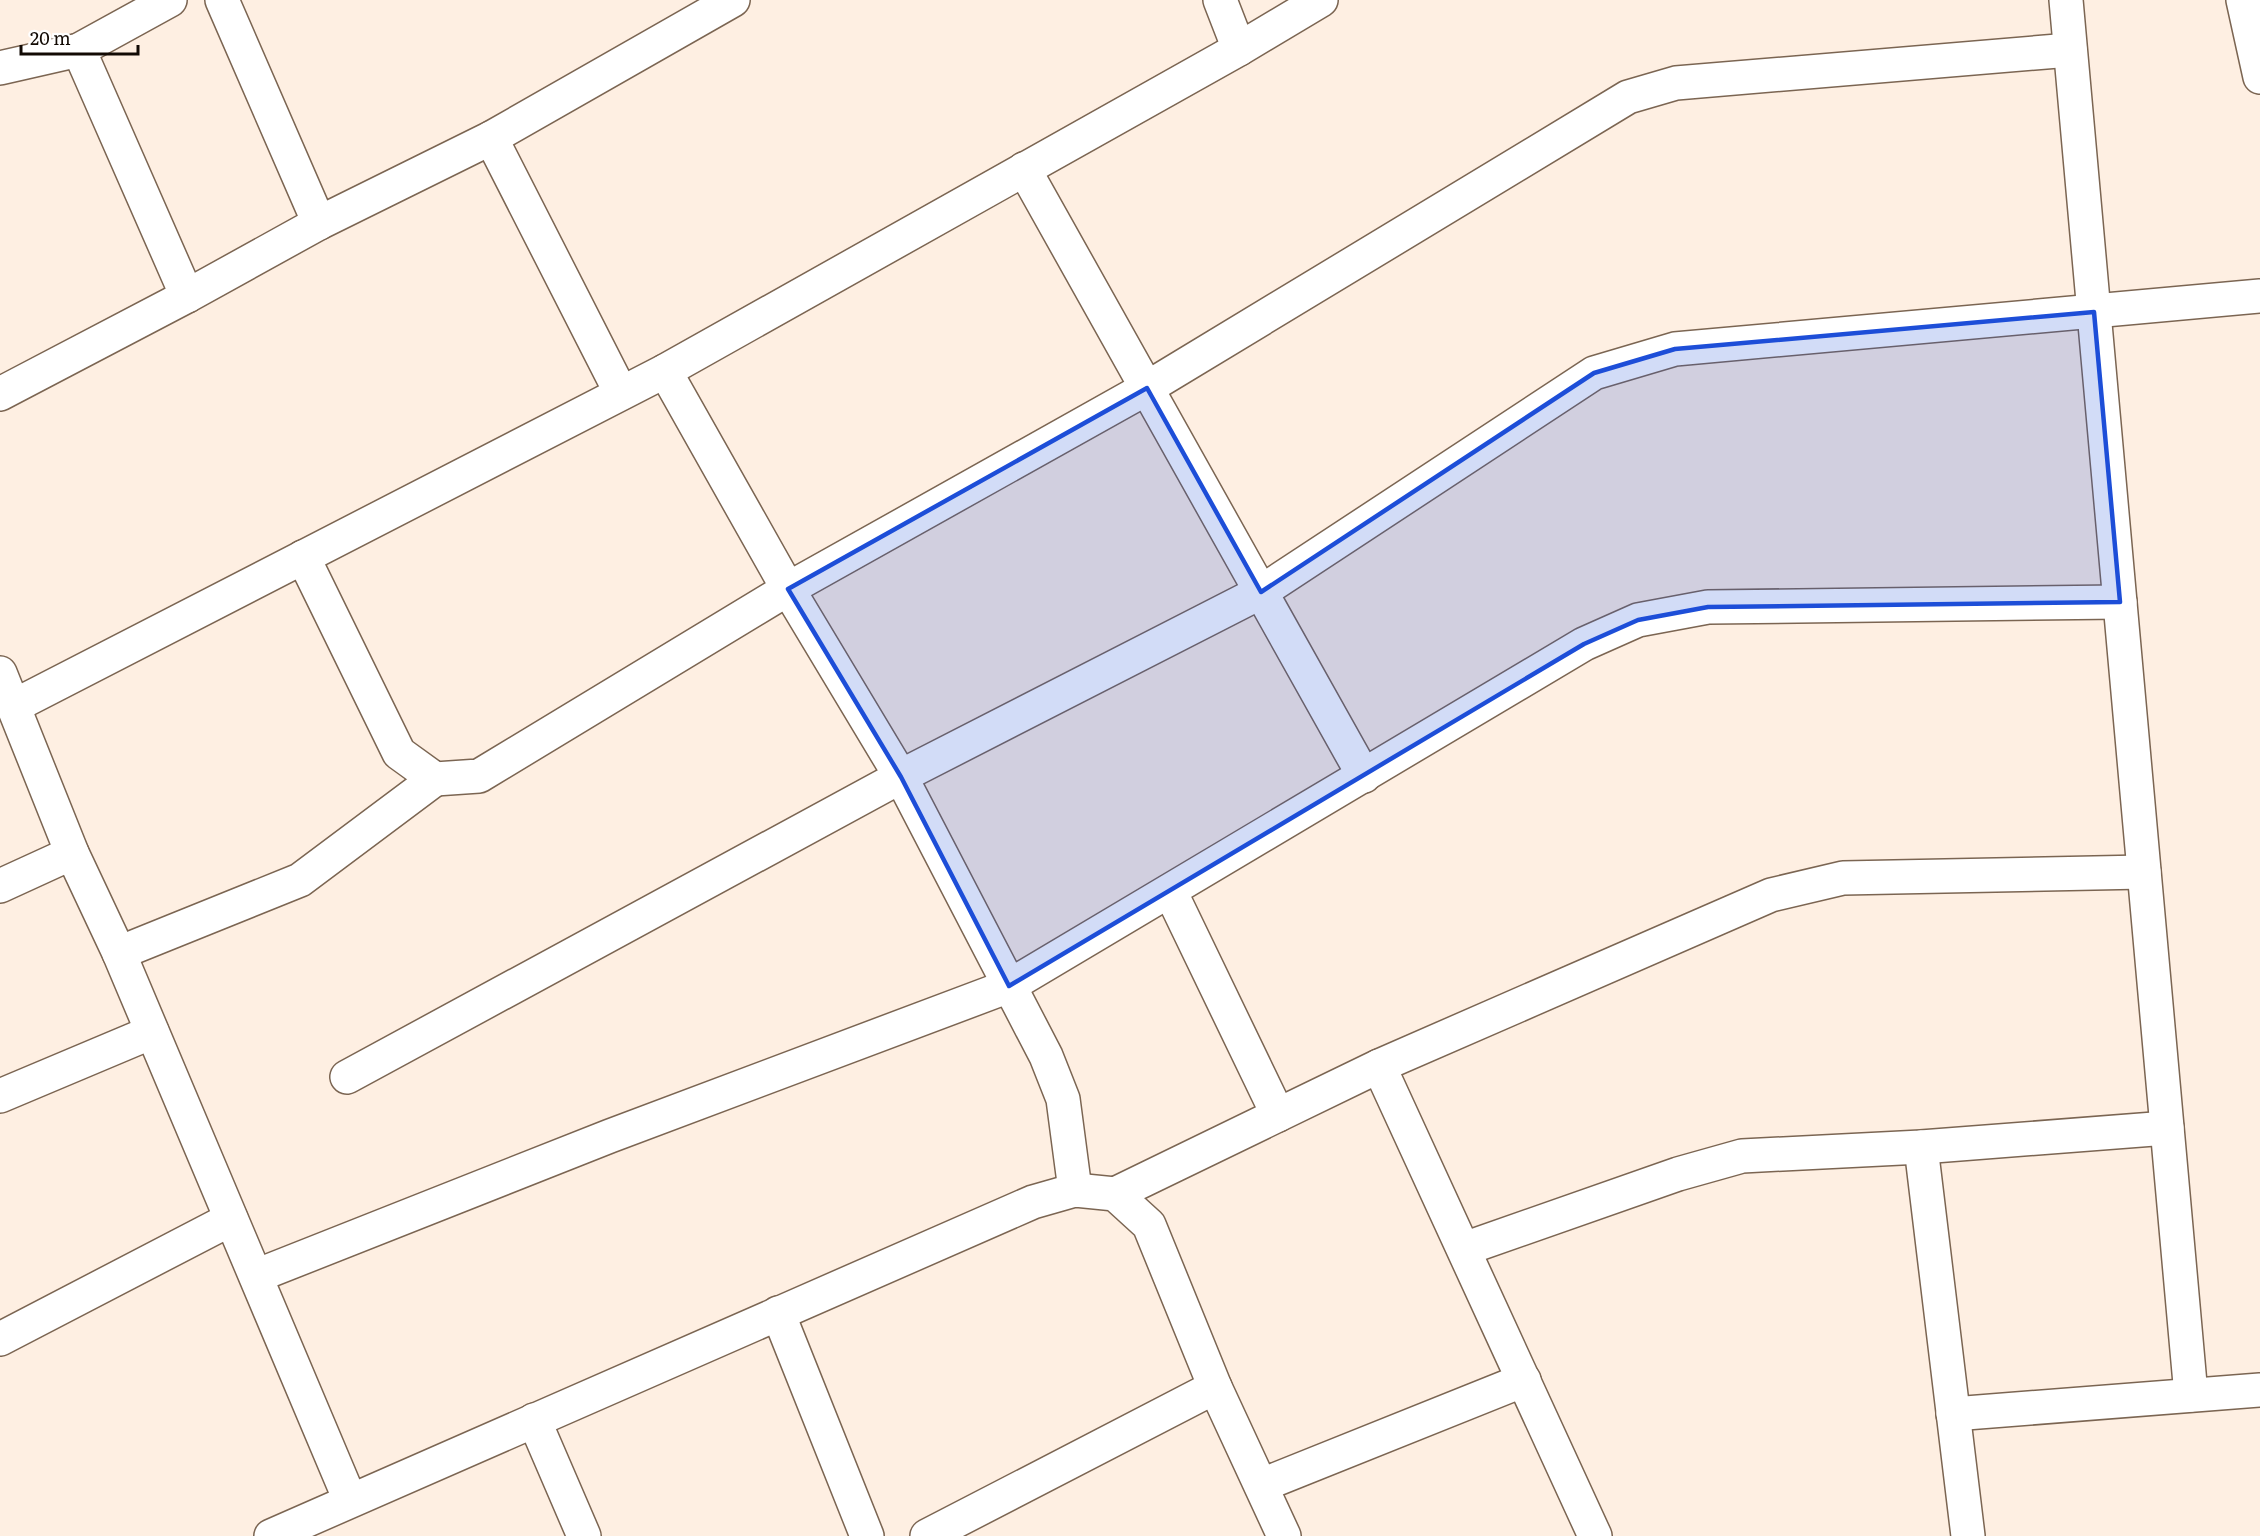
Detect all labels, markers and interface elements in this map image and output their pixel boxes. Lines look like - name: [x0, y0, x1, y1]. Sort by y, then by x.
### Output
- scale bar: [21, 18, 138, 56]
- text: 20 m: [30, 24, 71, 51]

